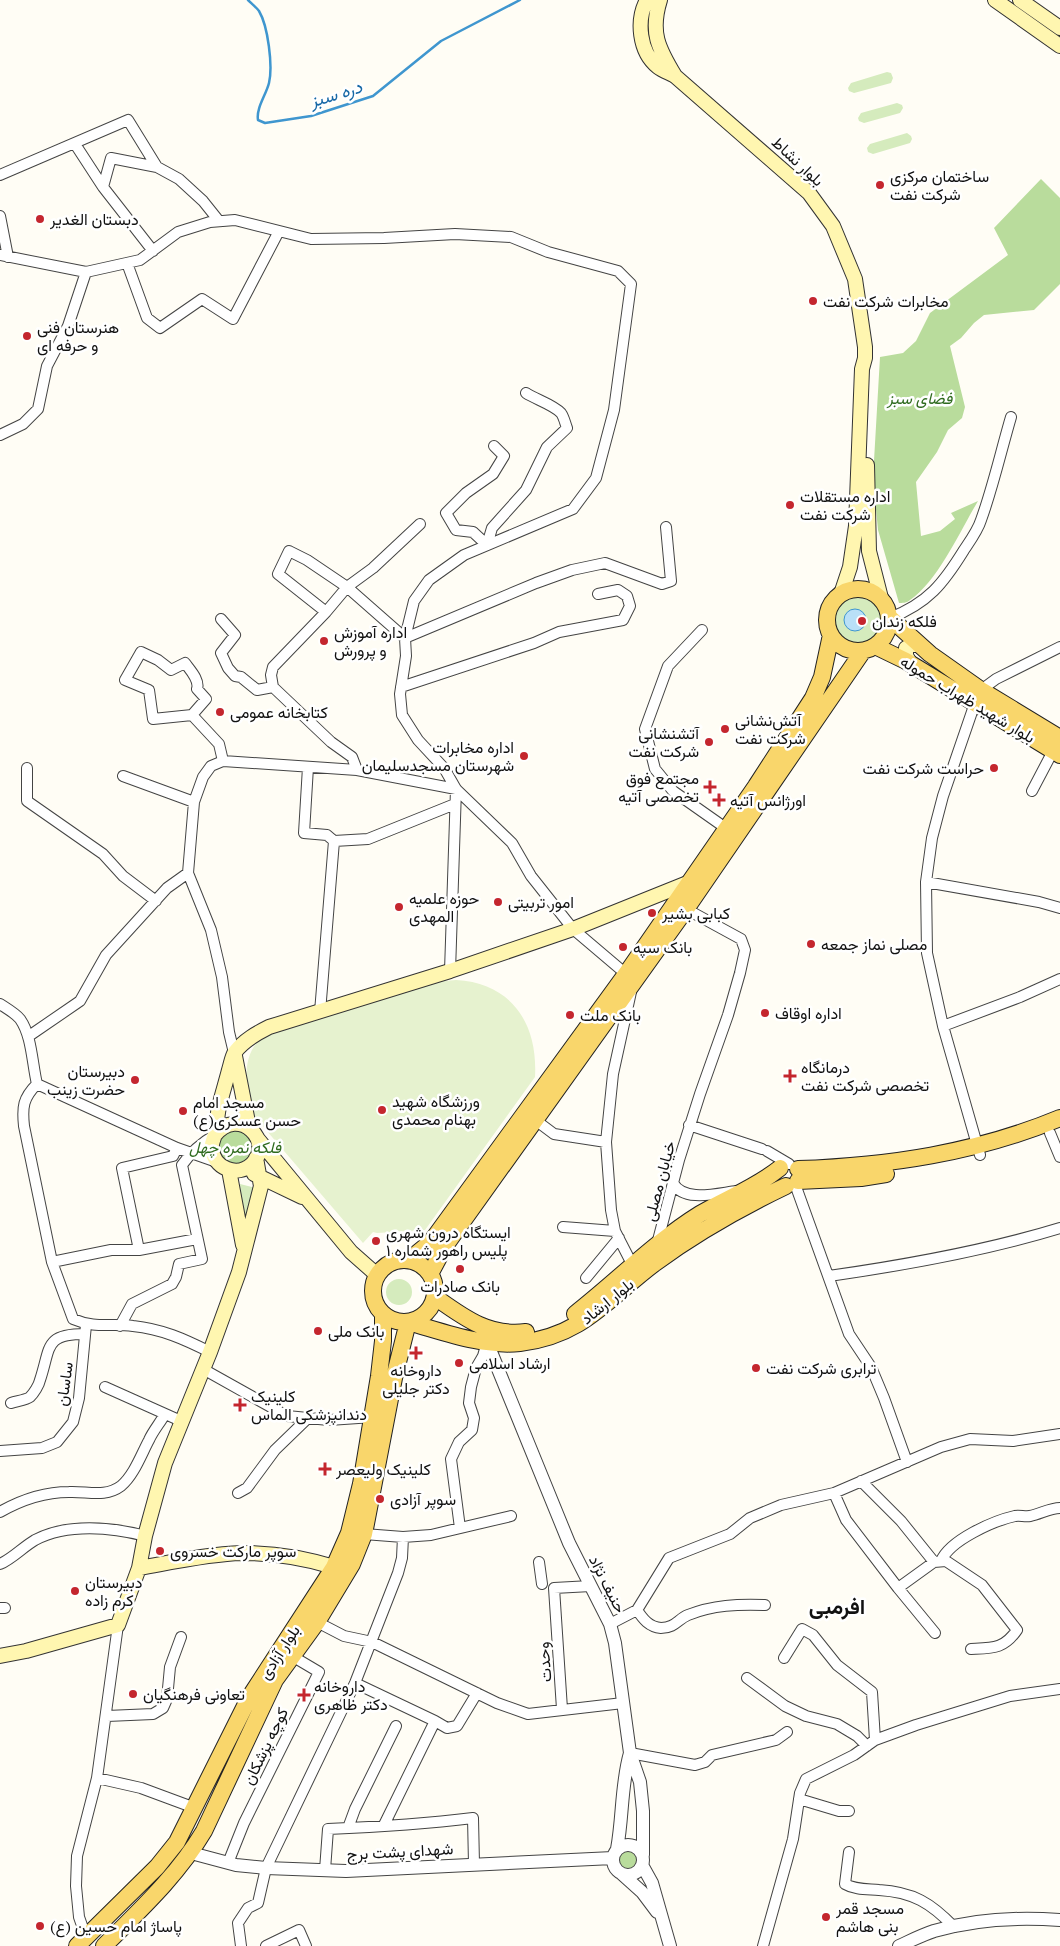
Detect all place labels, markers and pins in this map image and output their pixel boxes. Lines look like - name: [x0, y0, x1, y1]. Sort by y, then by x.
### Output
- place label: ساختمان مرکزی شرکت نفت: [890, 165, 989, 205]
- marker: ساختمان مرکزی شرکت نفت: [874, 179, 886, 191]
- place label: دبستان الغدیر: [49, 208, 139, 230]
- marker: دبستان الغدیر: [34, 213, 46, 225]
- place label: مخابرات شرکت نفت: [823, 290, 949, 312]
- marker: مخابرات شرکت نفت: [807, 295, 819, 307]
- place label: هنرستان فنی و حرفه ای: [37, 316, 119, 356]
- marker: هنرستان فنی و حرفه ای: [21, 330, 33, 342]
- place label: اداره مستقلات شرکت نفت: [800, 485, 890, 525]
- marker: اداره مستقلات شرکت نفت: [784, 499, 796, 511]
- place label: فلکه زندان: [872, 610, 937, 632]
- marker: فلکه زندان: [856, 615, 868, 627]
- place label: اداره آموزش و پرورش: [334, 621, 407, 662]
- marker: اداره آموزش و پرورش: [318, 635, 330, 647]
- place label: کتابخانه عمومی: [230, 701, 328, 723]
- marker: کتابخانه عمومی: [214, 706, 226, 718]
- place label: آتش‌نشانی شرکت نفت: [735, 709, 806, 749]
- place label: آتشنشانی شرکت نفت: [628, 722, 700, 762]
- marker: آتش‌نشانی شرکت نفت: [719, 723, 731, 735]
- place label: اداره مخابرات شهرستان مسجدسلیمان: [362, 736, 514, 776]
- marker: آتشنشانی شرکت نفت: [703, 736, 715, 748]
- marker: اداره مخابرات شهرستان مسجدسلیمان: [518, 750, 530, 762]
- place label: حراست شرکت نفت: [863, 757, 984, 779]
- marker: حراست شرکت نفت: [988, 762, 1000, 774]
- place label: مجتمع فوق تخصصی آتیه: [618, 767, 699, 807]
- marker: مجتمع فوق تخصصی آتیه: [703, 780, 717, 794]
- place label: اورژانس آتیه: [730, 789, 806, 811]
- marker: اورژانس آتیه: [712, 793, 726, 807]
- place label: حوزه علمیه المهدی: [409, 887, 479, 927]
- place label: امور تربیتی: [508, 891, 574, 913]
- marker: امور تربیتی: [492, 896, 504, 908]
- marker: حوزه علمیه المهدی: [393, 901, 405, 913]
- place label: کبابی بشیر: [661, 902, 730, 924]
- marker: کبابی بشیر: [646, 907, 658, 919]
- place label: مصلی نماز جمعه: [821, 933, 927, 955]
- place label: بانک سپه: [633, 936, 692, 959]
- marker: مصلی نماز جمعه: [805, 938, 817, 950]
- marker: بانک سپه: [617, 941, 629, 953]
- place label: اداره اوقاف: [775, 1002, 842, 1024]
- place label: بانک ملت: [580, 1004, 641, 1026]
- marker: اداره اوقاف: [759, 1007, 771, 1019]
- marker: بانک ملت: [564, 1009, 576, 1021]
- place label: درمانگاه تخصصی شرکت نفت: [801, 1056, 929, 1096]
- place label: دبیرستان حضرت زینب: [47, 1060, 125, 1100]
- marker: درمانگاه تخصصی شرکت نفت: [783, 1069, 797, 1083]
- marker: دبیرستان حضرت زینب: [129, 1074, 141, 1086]
- place label: ورزشگاه شهید بهنام محمدی: [392, 1090, 480, 1130]
- place label: مسجد امام حسن عسکری(ع): [193, 1091, 301, 1132]
- marker: ورزشگاه شهید بهنام محمدی: [376, 1104, 388, 1116]
- marker: مسجد امام حسن عسکری(ع): [177, 1105, 189, 1117]
- place label: ایستگاه درون شهری پلیس راهور شماره ۱: [386, 1221, 511, 1262]
- marker: ایستگاه درون شهری پلیس راهور شماره ۱: [370, 1235, 382, 1247]
- marker: بانک صادرات: [454, 1263, 466, 1275]
- place label: بانک صادرات: [420, 1275, 500, 1297]
- place label: بانک ملی: [328, 1320, 384, 1342]
- marker: بانک ملی: [312, 1325, 324, 1337]
- marker: داروخانه دکتر جلیلی: [410, 1347, 422, 1359]
- place label: ارشاد اسلامی: [469, 1352, 550, 1374]
- marker: ارشاد اسلامی: [453, 1357, 465, 1369]
- place label: ترابری شرکت نفت: [766, 1357, 876, 1379]
- place label: داروخانه دکتر جلیلی: [382, 1359, 450, 1399]
- marker: ترابری شرکت نفت: [750, 1362, 762, 1374]
- place label: کلینیک دندانپزشکی الماس: [251, 1385, 367, 1426]
- marker: کلینیک دندانپزشکی الماس: [233, 1398, 247, 1412]
- place label: کلینیک ولیعصر: [335, 1458, 431, 1480]
- marker: کلینیک ولیعصر: [318, 1462, 332, 1476]
- place label: سوپر آزادی: [390, 1488, 456, 1511]
- marker: سوپر آزادی: [374, 1493, 386, 1505]
- place label: سوپر مارکت خسروی: [170, 1540, 296, 1563]
- marker: سوپر مارکت خسروی: [154, 1545, 166, 1557]
- place label: دبیرستان کرم زاده: [85, 1571, 142, 1611]
- marker: دبیرستان کرم زاده: [69, 1585, 81, 1597]
- place label: داروخانه دکتر ظاهری: [314, 1675, 388, 1715]
- place label: تعاونی فرهنگیان: [143, 1683, 245, 1705]
- marker: تعاونی فرهنگیان: [127, 1688, 139, 1700]
- marker: داروخانه دکتر ظاهری: [298, 1689, 310, 1701]
- place label: مسجد قمر بنی هاشم: [835, 1897, 904, 1937]
- marker: مسجد قمر بنی هاشم: [820, 1911, 832, 1923]
- place label: پاساژ امام حسین (ع): [50, 1915, 182, 1938]
- marker: پاساژ امام حسین (ع): [34, 1920, 46, 1932]

